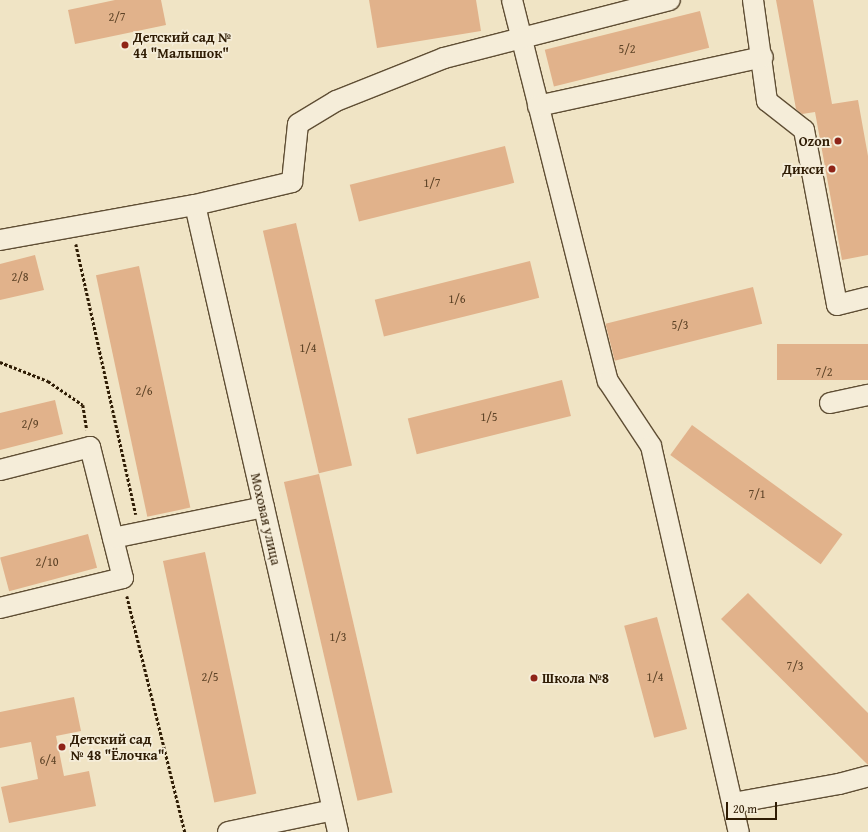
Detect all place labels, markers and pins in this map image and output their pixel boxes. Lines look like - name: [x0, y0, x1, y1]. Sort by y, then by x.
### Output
- place label: Детский сад № 44 "Малышок": [133, 29, 231, 62]
- marker: Детский сад № 44 "Малышок": [120, 40, 130, 50]
- place label: Ozon: [799, 133, 830, 149]
- marker: Ozon: [833, 136, 843, 146]
- place label: Дикси: [782, 161, 824, 177]
- marker: Дикси: [827, 164, 837, 174]
- place label: Школа №8: [542, 670, 609, 686]
- marker: Школа №8: [529, 673, 539, 683]
- place label: Детский сад № 48 "Ёлочка": [70, 731, 165, 764]
- marker: Детский сад № 48 "Ёлочка": [57, 742, 67, 752]

